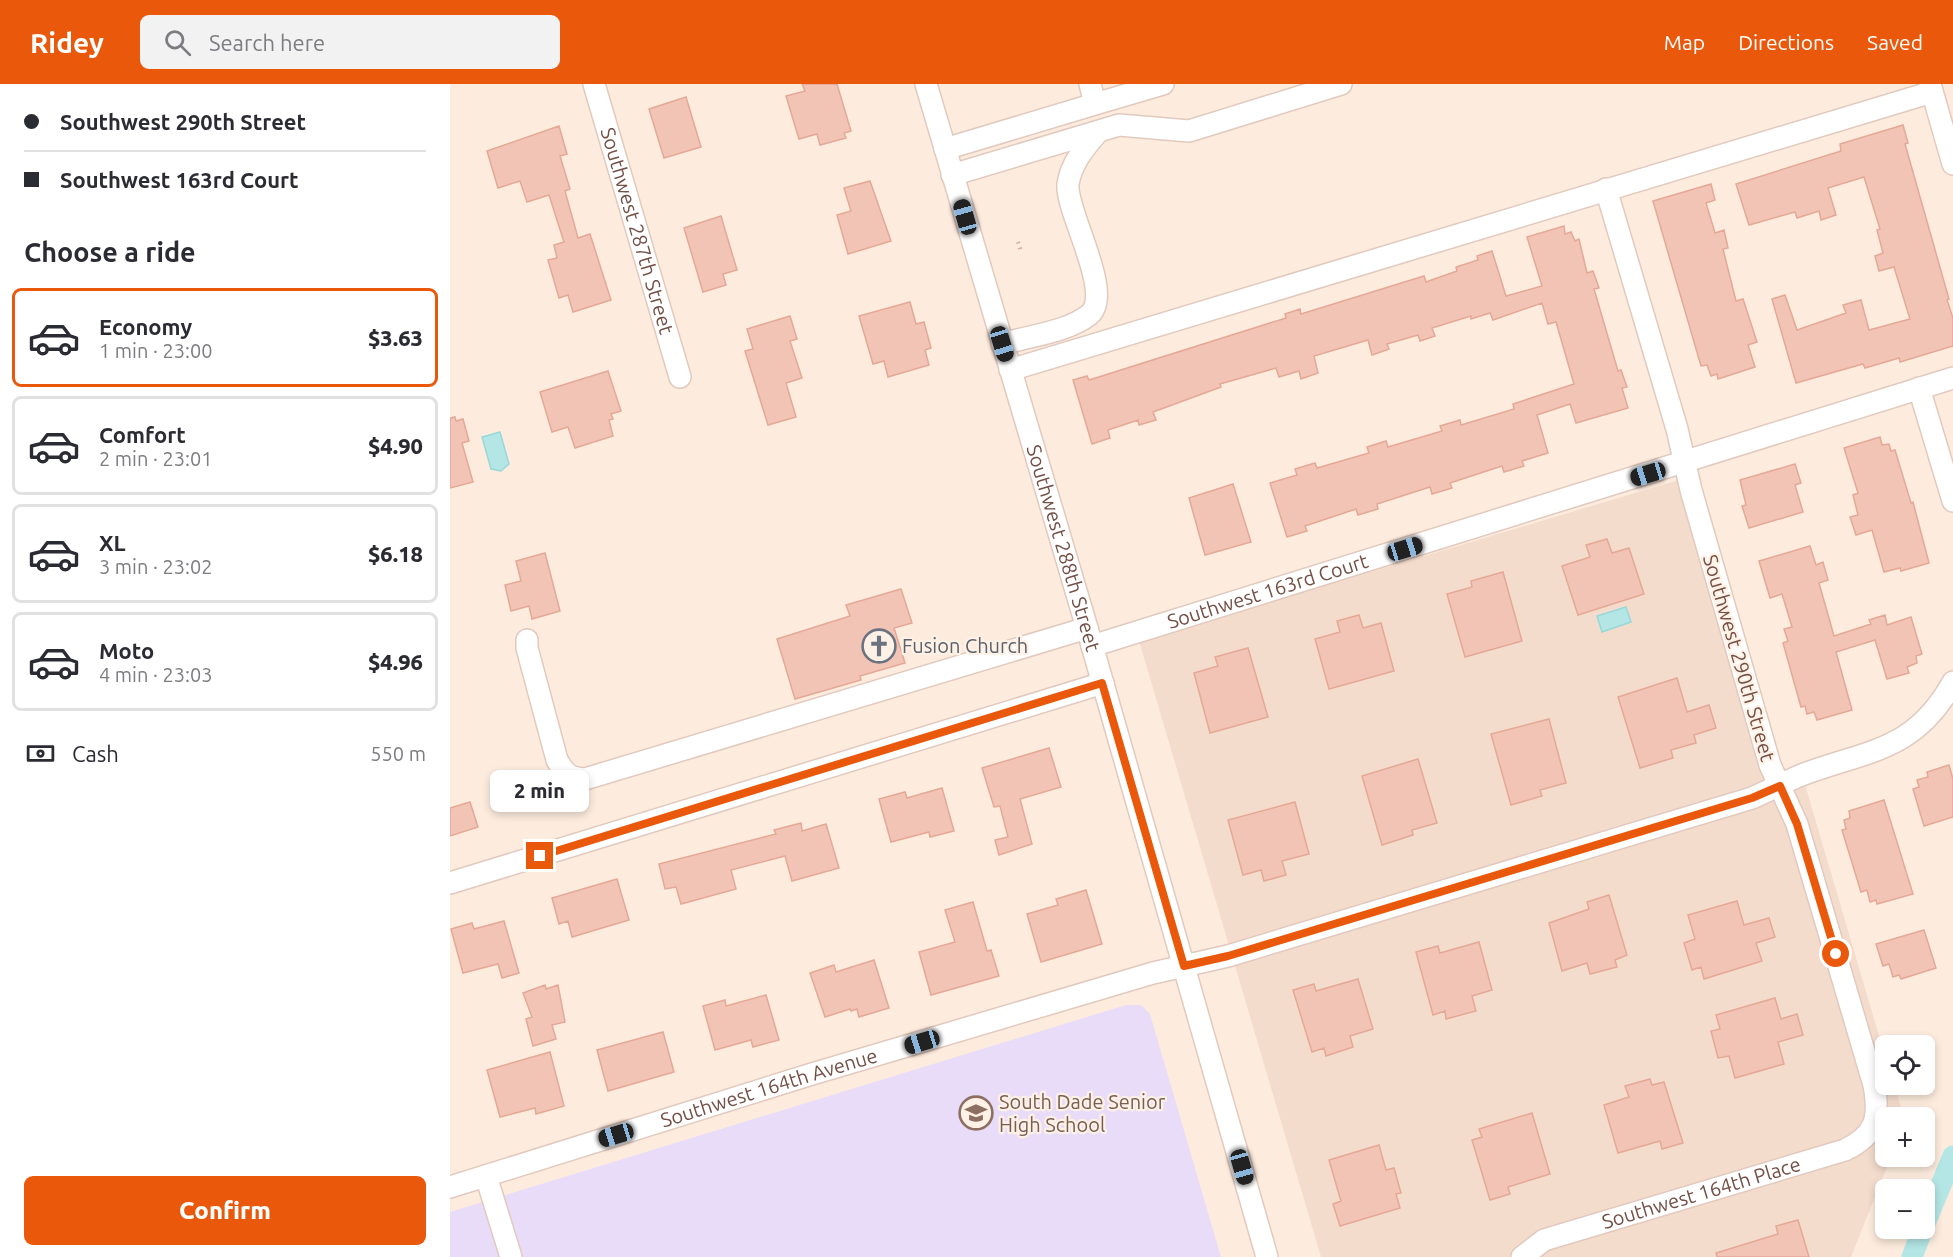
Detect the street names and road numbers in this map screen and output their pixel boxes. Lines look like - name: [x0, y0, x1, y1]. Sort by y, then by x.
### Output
- street label: Southwest 287th Street: [596, 125, 679, 337]
- street label: Southwest 288th Street: [1022, 442, 1105, 654]
- street label: Southwest 163rd Court: [1164, 549, 1371, 633]
- street label: Southwest 290th Street: [1699, 552, 1780, 764]
- street label: Southwest 164th Avenue: [658, 1043, 880, 1132]
- street label: Southwest 164th Place: [1599, 1152, 1803, 1233]

